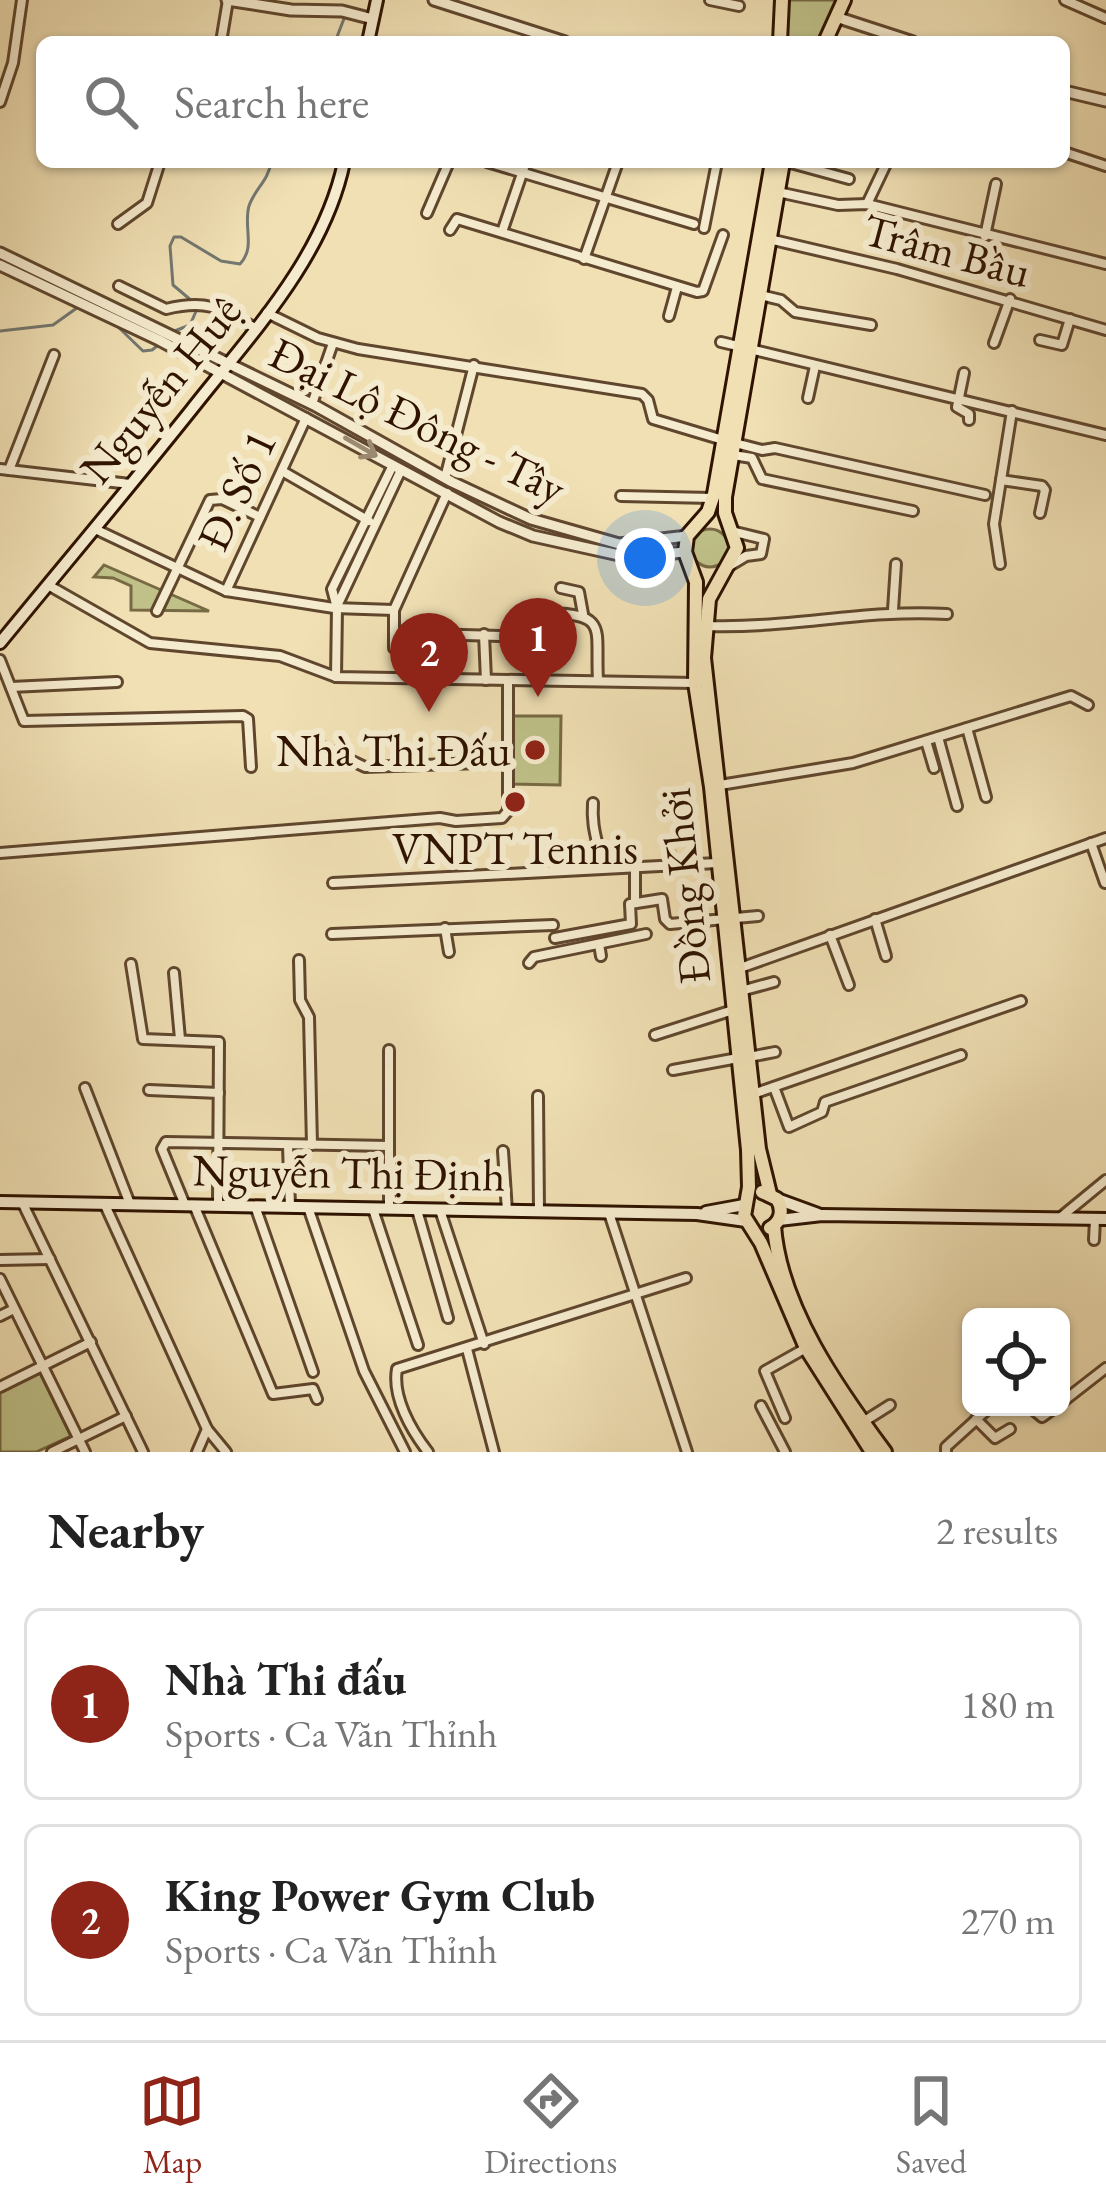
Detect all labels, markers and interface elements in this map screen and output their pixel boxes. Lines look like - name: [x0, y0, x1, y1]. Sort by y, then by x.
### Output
- search box: [36, 36, 1070, 168]
- icon: search: [78, 69, 144, 135]
- text: Search here: [174, 73, 369, 131]
- street label: Trâm Bầu: [857, 200, 1037, 300]
- street label: Nguyễn Huệ: [66, 283, 254, 495]
- street label: Đại Lộ Đông - Tây: [261, 323, 576, 517]
- street label: Đ. Số 1: [183, 421, 289, 559]
- one-way arrow: [343, 436, 378, 460]
- your location: [615, 528, 675, 588]
- pin: 1: [499, 598, 577, 697]
- pin: 2: [390, 613, 468, 712]
- place label: Nhà Thi Đấu: [276, 721, 511, 779]
- marker: Nhà Thi Đấu: [522, 737, 548, 763]
- street label: Đồng Khởi: [645, 785, 723, 987]
- marker: VNPT Tennis: [502, 789, 528, 815]
- place label: VNPT Tennis: [392, 819, 638, 877]
- street label: Nguyễn Thị Định: [192, 1140, 506, 1204]
- map controls: [962, 1308, 1070, 1416]
- button: locate: [962, 1308, 1070, 1416]
- text: Nearby: [48, 1497, 204, 1563]
- text: 2 results: [936, 1505, 1058, 1556]
- text: Nhà Thi đấu: [165, 1650, 406, 1708]
- text: 1: [80, 1679, 100, 1730]
- text: 180 m: [961, 1679, 1055, 1730]
- text: Sports · Ca Văn Thỉnh: [165, 1708, 498, 1759]
- text: King Power Gym Club: [165, 1866, 595, 1924]
- text: 2: [80, 1895, 100, 1946]
- text: 270 m: [961, 1895, 1055, 1946]
- text: Sports · Ca Văn Thỉnh: [165, 1924, 498, 1975]
- tab: Map: [139, 2068, 205, 2183]
- tab: Directions: [484, 2068, 617, 2183]
- tab: Saved: [896, 2068, 967, 2183]

